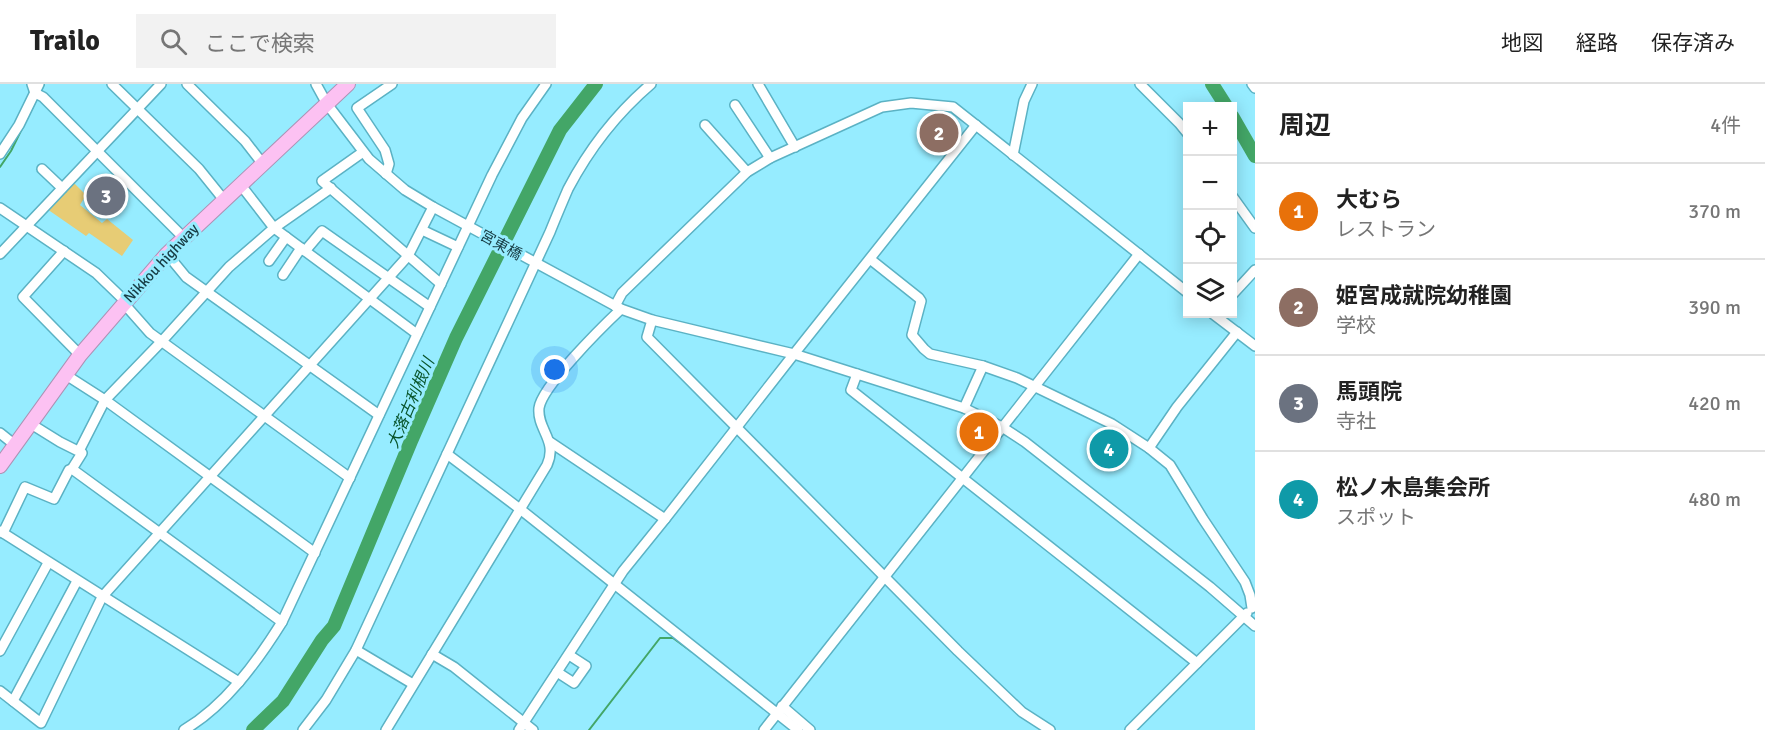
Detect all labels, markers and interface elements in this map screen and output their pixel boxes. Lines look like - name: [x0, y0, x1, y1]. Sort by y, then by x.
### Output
- search box: [136, 14, 556, 68]
- text: Trailo: [30, 24, 100, 58]
- icon: search: [157, 25, 190, 58]
- text: ここで検索: [205, 30, 315, 57]
- text: 地図: [1501, 30, 1543, 56]
- text: 経路: [1576, 30, 1618, 56]
- text: 保存済み: [1651, 30, 1735, 56]
- map controls: [1183, 102, 1237, 318]
- button: +: [1183, 102, 1237, 156]
- pin: 2: [920, 110, 958, 156]
- text: 周辺: [1279, 110, 1331, 142]
- text: 4件: [1710, 113, 1741, 138]
- button: −: [1183, 156, 1237, 210]
- pin: 3: [86, 174, 126, 218]
- text: 大むら: [1336, 186, 1402, 213]
- text: 1: [1293, 199, 1304, 224]
- text: 370 m: [1688, 199, 1741, 224]
- button: locate: [1183, 210, 1237, 264]
- text: レストラン: [1336, 217, 1436, 242]
- street label: Nikkou highway: [120, 220, 202, 306]
- street label: 宮東橋: [477, 226, 525, 264]
- button: layers: [1183, 264, 1237, 318]
- text: 姫宮成就院幼稚園: [1336, 282, 1512, 309]
- text: 2: [1293, 295, 1304, 320]
- text: 390 m: [1688, 295, 1741, 320]
- text: 学校: [1336, 313, 1376, 338]
- water label: 大落古利根川: [383, 353, 440, 451]
- your location: [540, 355, 569, 384]
- text: 馬頭院: [1336, 378, 1402, 405]
- text: 3: [1293, 391, 1304, 416]
- text: 420 m: [1688, 391, 1741, 416]
- text: 寺社: [1336, 409, 1376, 434]
- pin: 1: [960, 410, 998, 454]
- pin: 4: [1090, 426, 1128, 472]
- text: 松ノ木島集会所: [1336, 474, 1490, 501]
- text: 4: [1293, 487, 1304, 512]
- text: 480 m: [1688, 487, 1741, 512]
- text: スポット: [1336, 505, 1416, 530]

